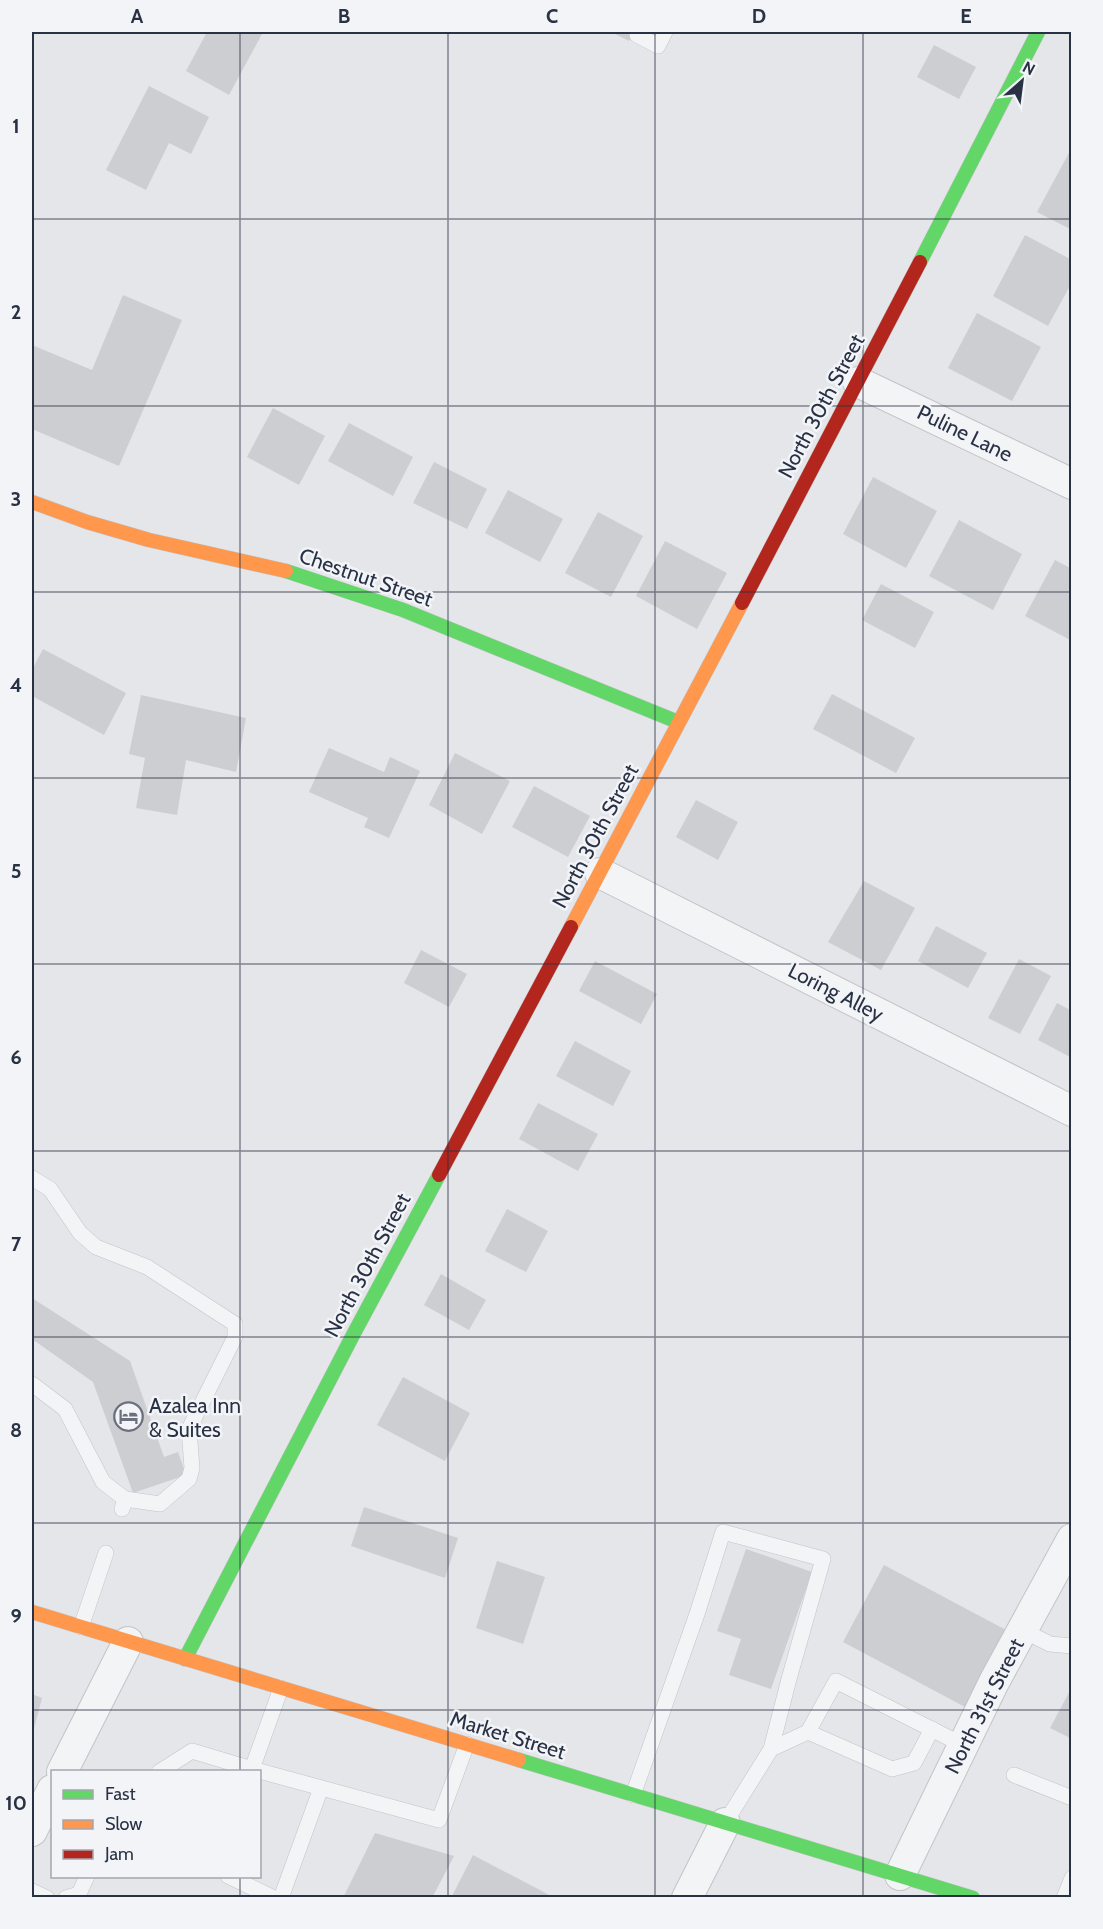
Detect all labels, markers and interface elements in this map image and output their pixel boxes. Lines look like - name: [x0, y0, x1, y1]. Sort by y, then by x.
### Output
- text: A: [131, 4, 144, 28]
- text: B: [338, 4, 350, 28]
- text: C: [546, 4, 558, 28]
- text: D: [752, 4, 766, 28]
- text: E: [960, 4, 972, 28]
- north arrow: [992, 51, 1052, 111]
- text: N: [1019, 57, 1038, 79]
- text: 1: [12, 114, 20, 138]
- text: 2: [11, 300, 21, 324]
- street label: North 30th Street: [773, 330, 869, 482]
- street label: Puline Lane: [913, 399, 1017, 467]
- text: 3: [11, 487, 21, 511]
- street label: Chestnut Street: [296, 542, 436, 612]
- text: 4: [10, 673, 22, 697]
- street label: North 30th Street: [547, 760, 643, 912]
- text: 5: [11, 859, 21, 883]
- street label: Loring Alley: [784, 957, 888, 1027]
- text: 6: [10, 1045, 22, 1069]
- street label: North 30th Street: [319, 1189, 415, 1341]
- text: 7: [11, 1232, 22, 1256]
- place label: Azalea Inn & Suites: [149, 1393, 241, 1442]
- hotel icon: Azalea Inn & Suites: [112, 1401, 144, 1433]
- text: 8: [10, 1418, 22, 1442]
- text: 9: [10, 1604, 22, 1628]
- street label: North 31st Street: [939, 1634, 1029, 1778]
- street label: Market Street: [447, 1706, 569, 1764]
- legend: [51, 1770, 261, 1878]
- text: Fast: [105, 1783, 136, 1805]
- text: 10: [5, 1791, 27, 1815]
- text: Slow: [105, 1813, 142, 1835]
- text: Jam: [104, 1843, 134, 1865]

